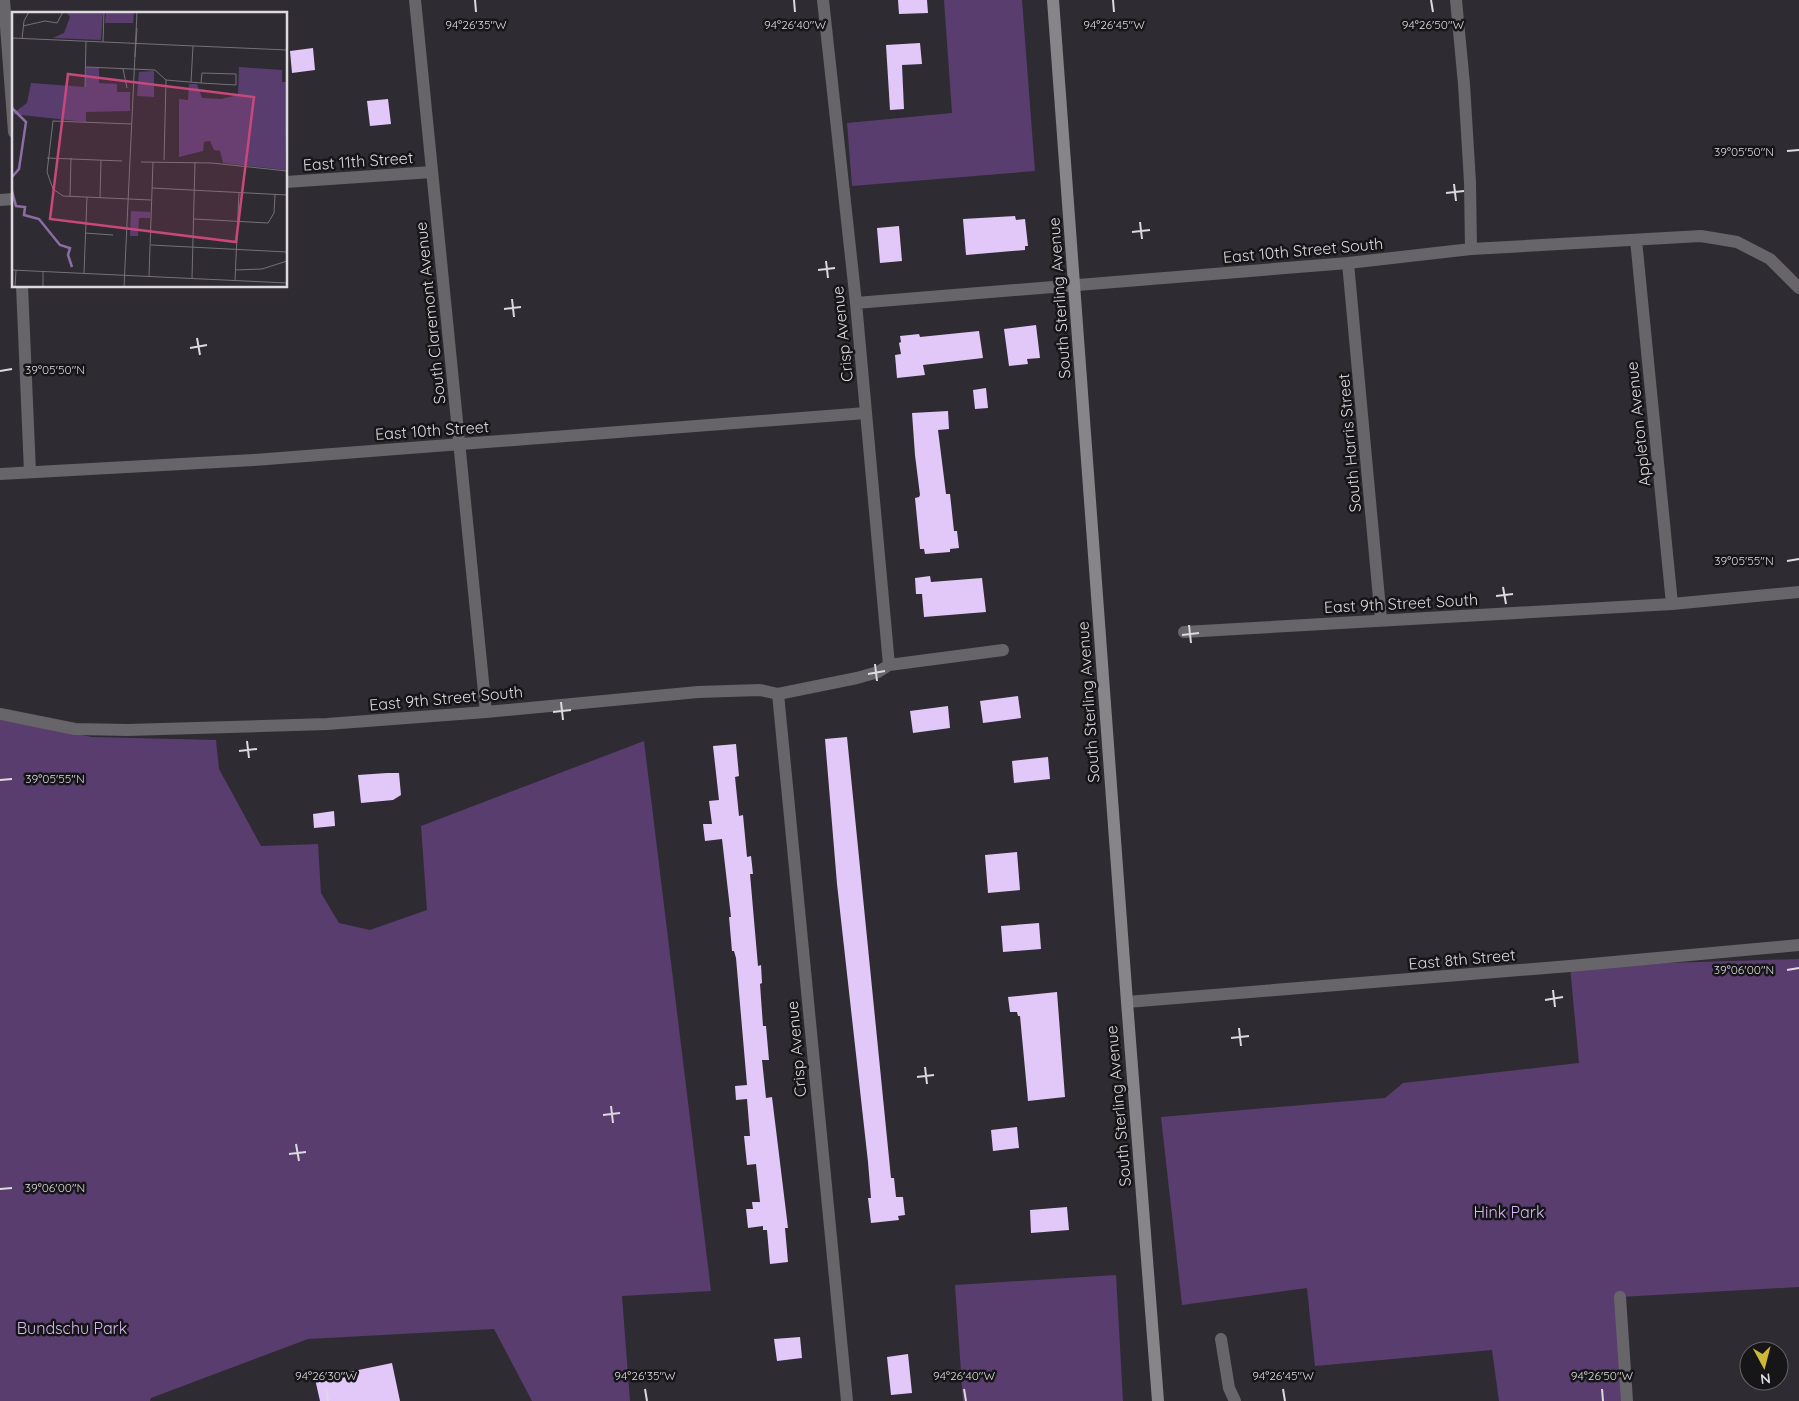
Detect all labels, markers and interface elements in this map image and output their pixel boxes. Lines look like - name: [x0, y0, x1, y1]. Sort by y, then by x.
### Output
- inset map: [12, 12, 288, 288]
- text: 94°26'35"W: [445, 17, 507, 32]
- text: 94°26'40"W: [764, 17, 826, 32]
- text: 94°26'45"W: [1083, 17, 1145, 32]
- text: 94°26'50"W: [1402, 17, 1465, 32]
- text: 39°05'50"N: [1714, 144, 1774, 159]
- street label: East 11th Street: [302, 147, 414, 175]
- street label: South Sterling Avenue: [1043, 217, 1075, 379]
- street label: South Claremont Avenue: [410, 221, 450, 405]
- street label: East 10th Street South: [1222, 233, 1384, 267]
- street label: Crisp Avenue: [827, 285, 857, 383]
- street label: Appleton Avenue: [1621, 360, 1655, 488]
- text: 39°05'50"N: [25, 362, 85, 377]
- street label: South Harris Street: [1333, 373, 1365, 513]
- street label: East 10th Street: [374, 416, 490, 444]
- text: 39°05'55"N: [1714, 553, 1774, 568]
- street label: East 9th Street South: [1323, 589, 1479, 617]
- street label: South Sterling Avenue: [1072, 621, 1104, 783]
- street label: East 9th Street South: [368, 681, 524, 715]
- text: 39°05'55"N: [25, 771, 85, 786]
- street label: East 8th Street: [1408, 944, 1516, 974]
- text: 39°06'00"N: [1714, 962, 1774, 977]
- street label: Crisp Avenue: [782, 1000, 810, 1098]
- street label: South Sterling Avenue: [1101, 1025, 1135, 1187]
- text: 39°06'00"N: [25, 1180, 85, 1195]
- park label: Hink Park: [1474, 1202, 1545, 1222]
- park label: Bundschu Park: [17, 1318, 127, 1338]
- north arrow: [1739, 1341, 1789, 1391]
- text: 94°26'30"W: [295, 1368, 357, 1383]
- text: 94°26'35"W: [614, 1368, 676, 1383]
- text: 94°26'40"W: [933, 1368, 995, 1383]
- text: 94°26'45"W: [1252, 1368, 1314, 1383]
- text: 94°26'50"W: [1571, 1368, 1634, 1383]
- text: N: [1759, 1369, 1772, 1388]

